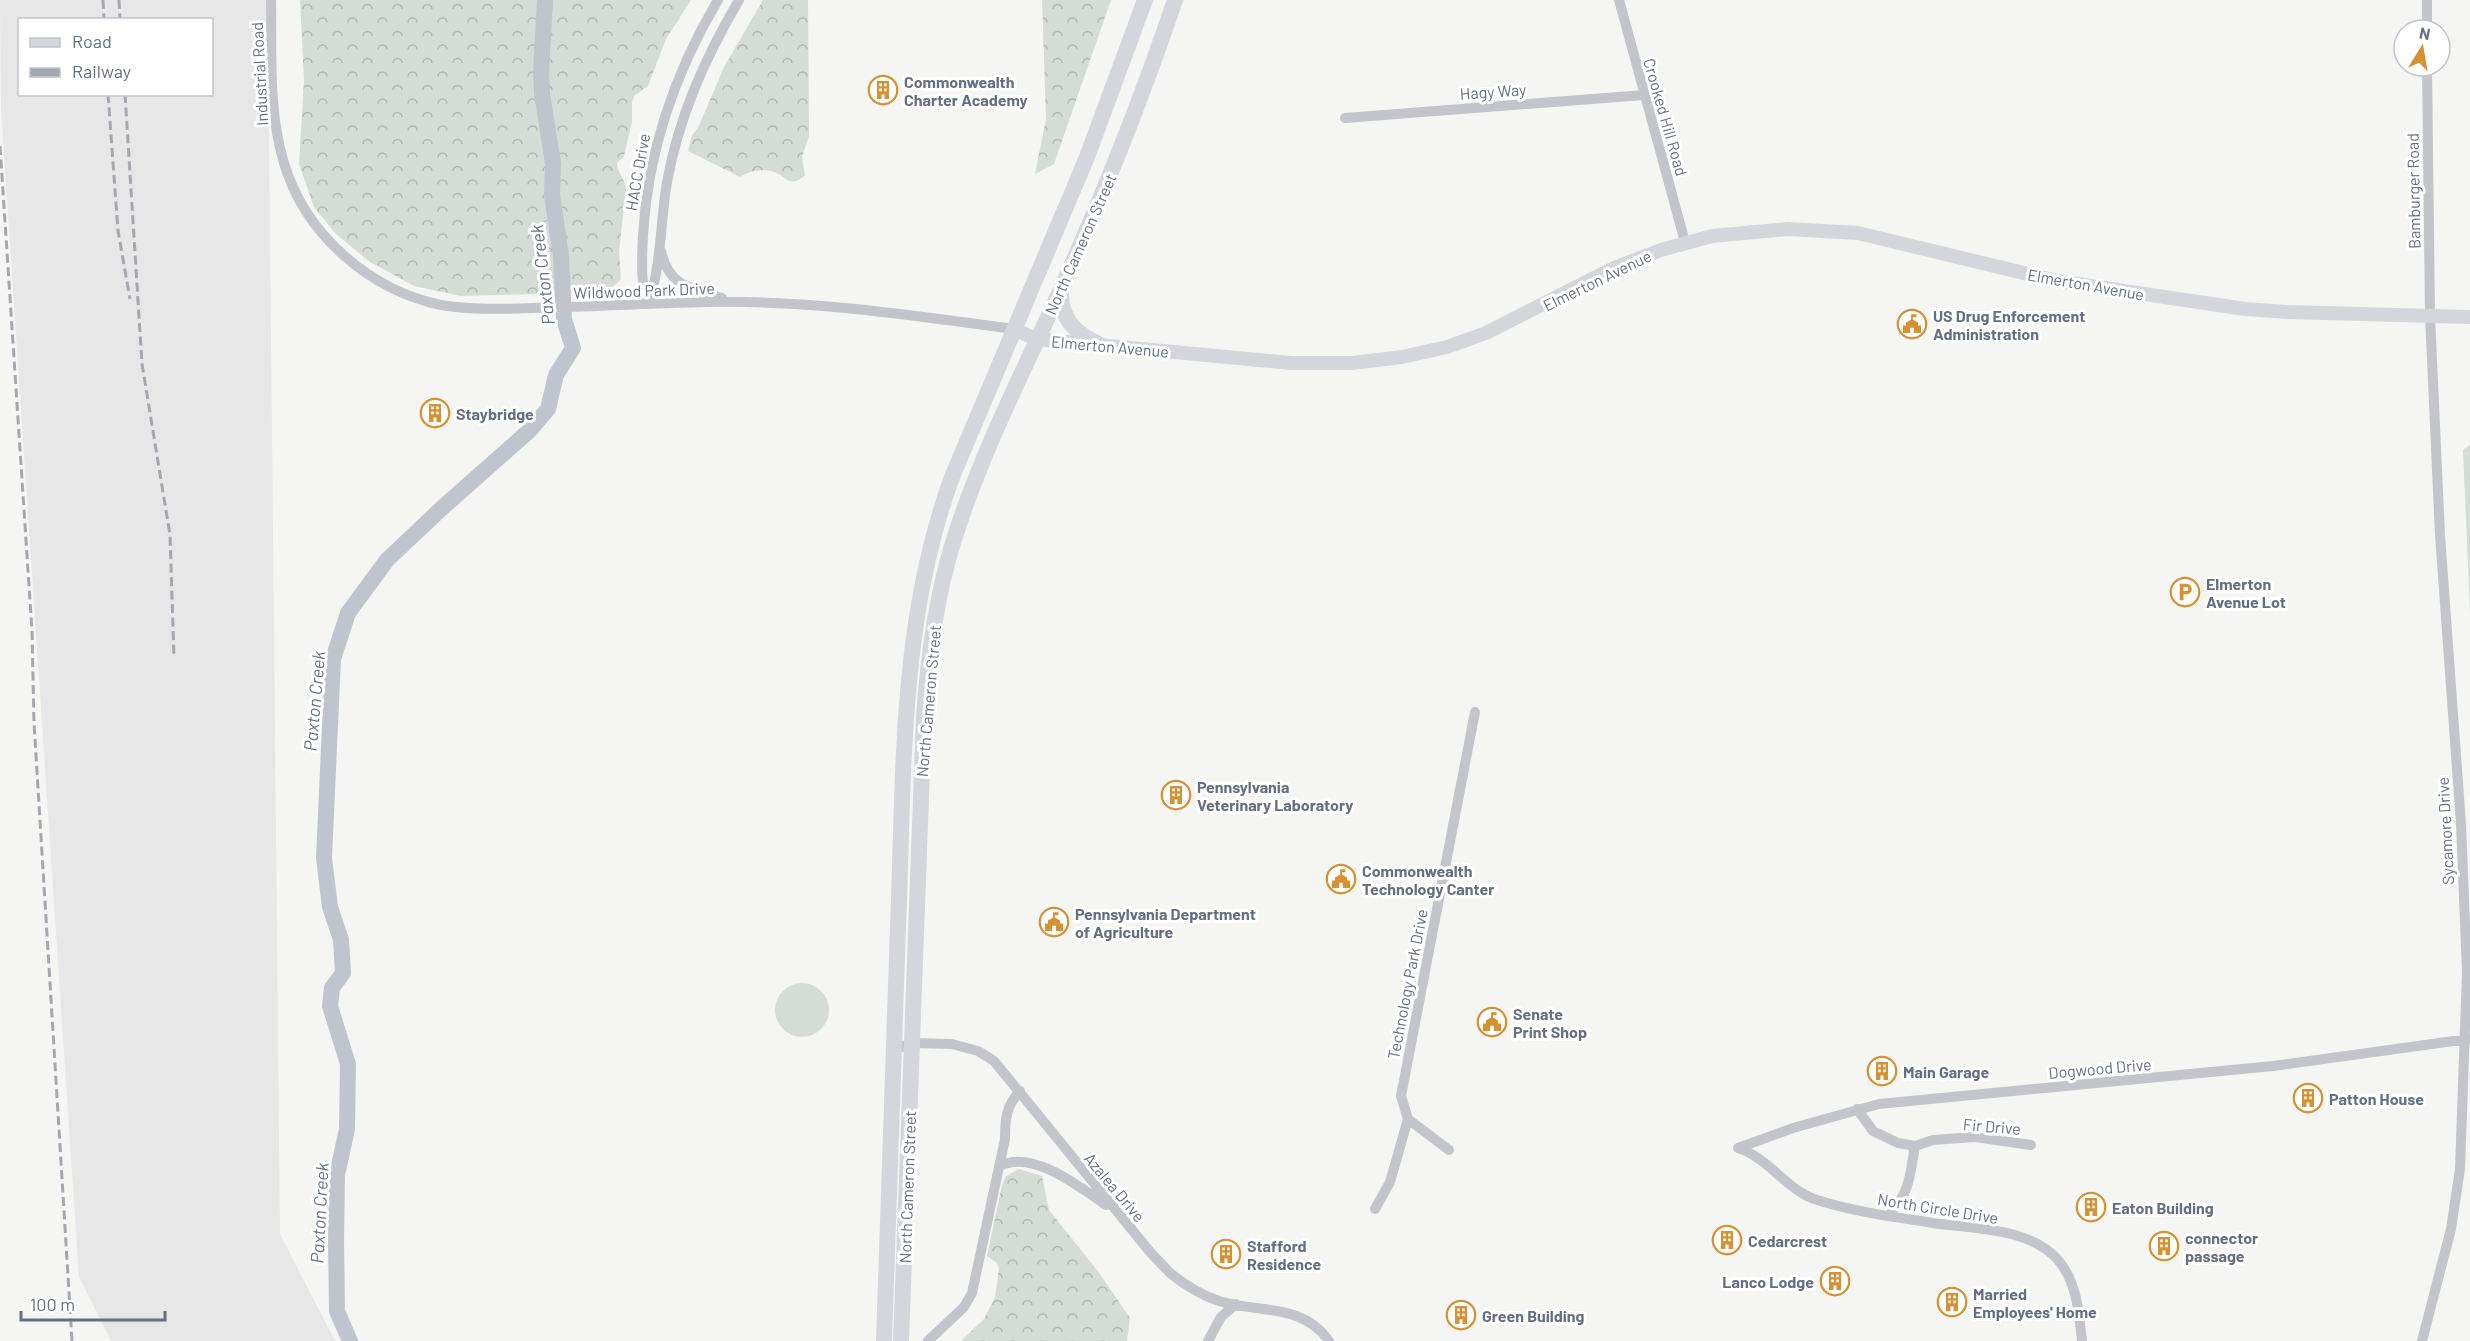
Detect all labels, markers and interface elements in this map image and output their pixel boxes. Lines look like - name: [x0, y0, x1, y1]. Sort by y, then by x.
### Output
- legend: [18, 18, 213, 96]
- north arrow: [2392, 18, 2452, 78]
- street label: Industrial Road: [247, 22, 271, 126]
- text: N: [2418, 22, 2432, 43]
- text: Road: [72, 30, 112, 52]
- street label: Crooked Hill Road: [1640, 56, 1692, 178]
- text: Railway: [72, 60, 131, 82]
- place label: Commonwealth Charter Academy: [904, 72, 1028, 109]
- building icon: Commonwealth Charter Academy: [867, 74, 899, 106]
- street label: Hagy Way: [1459, 79, 1527, 103]
- street label: HACC Drive: [621, 132, 653, 212]
- street label: Bamburger Road: [2402, 133, 2424, 249]
- street label: North Cameron Street: [1040, 170, 1120, 318]
- water label: Paxton Creek: [525, 223, 559, 326]
- street label: Elmerton Avenue: [1540, 246, 1654, 314]
- street label: Elmerton Avenue: [2026, 264, 2146, 304]
- street label: Wildwood Park Drive: [573, 278, 715, 302]
- place label: US Drug Enforcement Administration: [1933, 306, 2085, 343]
- public building icon: US Drug Enforcement Administration: [1896, 308, 1928, 340]
- street label: Elmerton Avenue: [1050, 331, 1170, 361]
- building icon: Staybridge: [419, 397, 451, 429]
- place label: Staybridge: [456, 404, 534, 423]
- place label: Elmerton Avenue Lot: [2206, 574, 2286, 611]
- parking icon: Elmerton Avenue Lot: [2169, 576, 2201, 608]
- street label: North Cameron Street: [912, 624, 944, 778]
- water label: Paxton Creek: [299, 650, 329, 752]
- place label: Pennsylvania Veterinary Laboratory: [1197, 777, 1353, 814]
- street label: Sycamore Drive: [2433, 777, 2457, 885]
- building icon: Pennsylvania Veterinary Laboratory: [1160, 779, 1192, 811]
- place label: Commonwealth Technology Canter: [1362, 861, 1494, 898]
- public building icon: Commonwealth Technology Canter: [1325, 863, 1357, 895]
- place label: Pennsylvania Department of Agriculture: [1075, 904, 1256, 941]
- public building icon: Pennsylvania Department of Agriculture: [1038, 906, 1070, 938]
- street label: Technology Park Drive: [1383, 907, 1431, 1061]
- place label: Senate Print Shop: [1513, 1004, 1587, 1041]
- public building icon: Senate Print Shop: [1476, 1006, 1508, 1038]
- street label: Dogwood Drive: [2048, 1054, 2152, 1082]
- building icon: Main Garage: [1866, 1055, 1898, 1087]
- place label: Main Garage: [1903, 1062, 1989, 1081]
- building icon: Patton House: [2292, 1082, 2324, 1114]
- place label: Patton House: [2329, 1089, 2424, 1108]
- street label: North Cameron Street: [895, 1110, 919, 1264]
- street label: Fir Drive: [1962, 1114, 2022, 1138]
- street label: Azalea Drive: [1081, 1149, 1149, 1225]
- water label: Paxton Creek: [305, 1162, 333, 1264]
- street label: North Circle Drive: [1876, 1189, 2000, 1227]
- building icon: Eaton Building: [2075, 1191, 2107, 1223]
- place label: Eaton Building: [2112, 1198, 2214, 1217]
- building icon: Cedarcrest: [1711, 1224, 1743, 1256]
- place label: connector passage: [2185, 1228, 2258, 1265]
- building icon: connector passage: [2148, 1230, 2180, 1262]
- place label: Cedarcrest: [1748, 1231, 1827, 1250]
- place label: Stafford Residence: [1247, 1236, 1321, 1273]
- building icon: Stafford Residence: [1210, 1238, 1242, 1270]
- building icon: Lanco Lodge: [1819, 1265, 1851, 1297]
- place label: Lanco Lodge: [1722, 1272, 1814, 1291]
- scale bar: [21, 1284, 165, 1322]
- place label: Married Employees' Home: [1973, 1284, 2097, 1321]
- building icon: Married Employees' Home: [1936, 1286, 1968, 1318]
- text: 100 m: [30, 1293, 75, 1315]
- building icon: Green Building: [1445, 1299, 1477, 1331]
- place label: Green Building: [1482, 1306, 1585, 1325]

